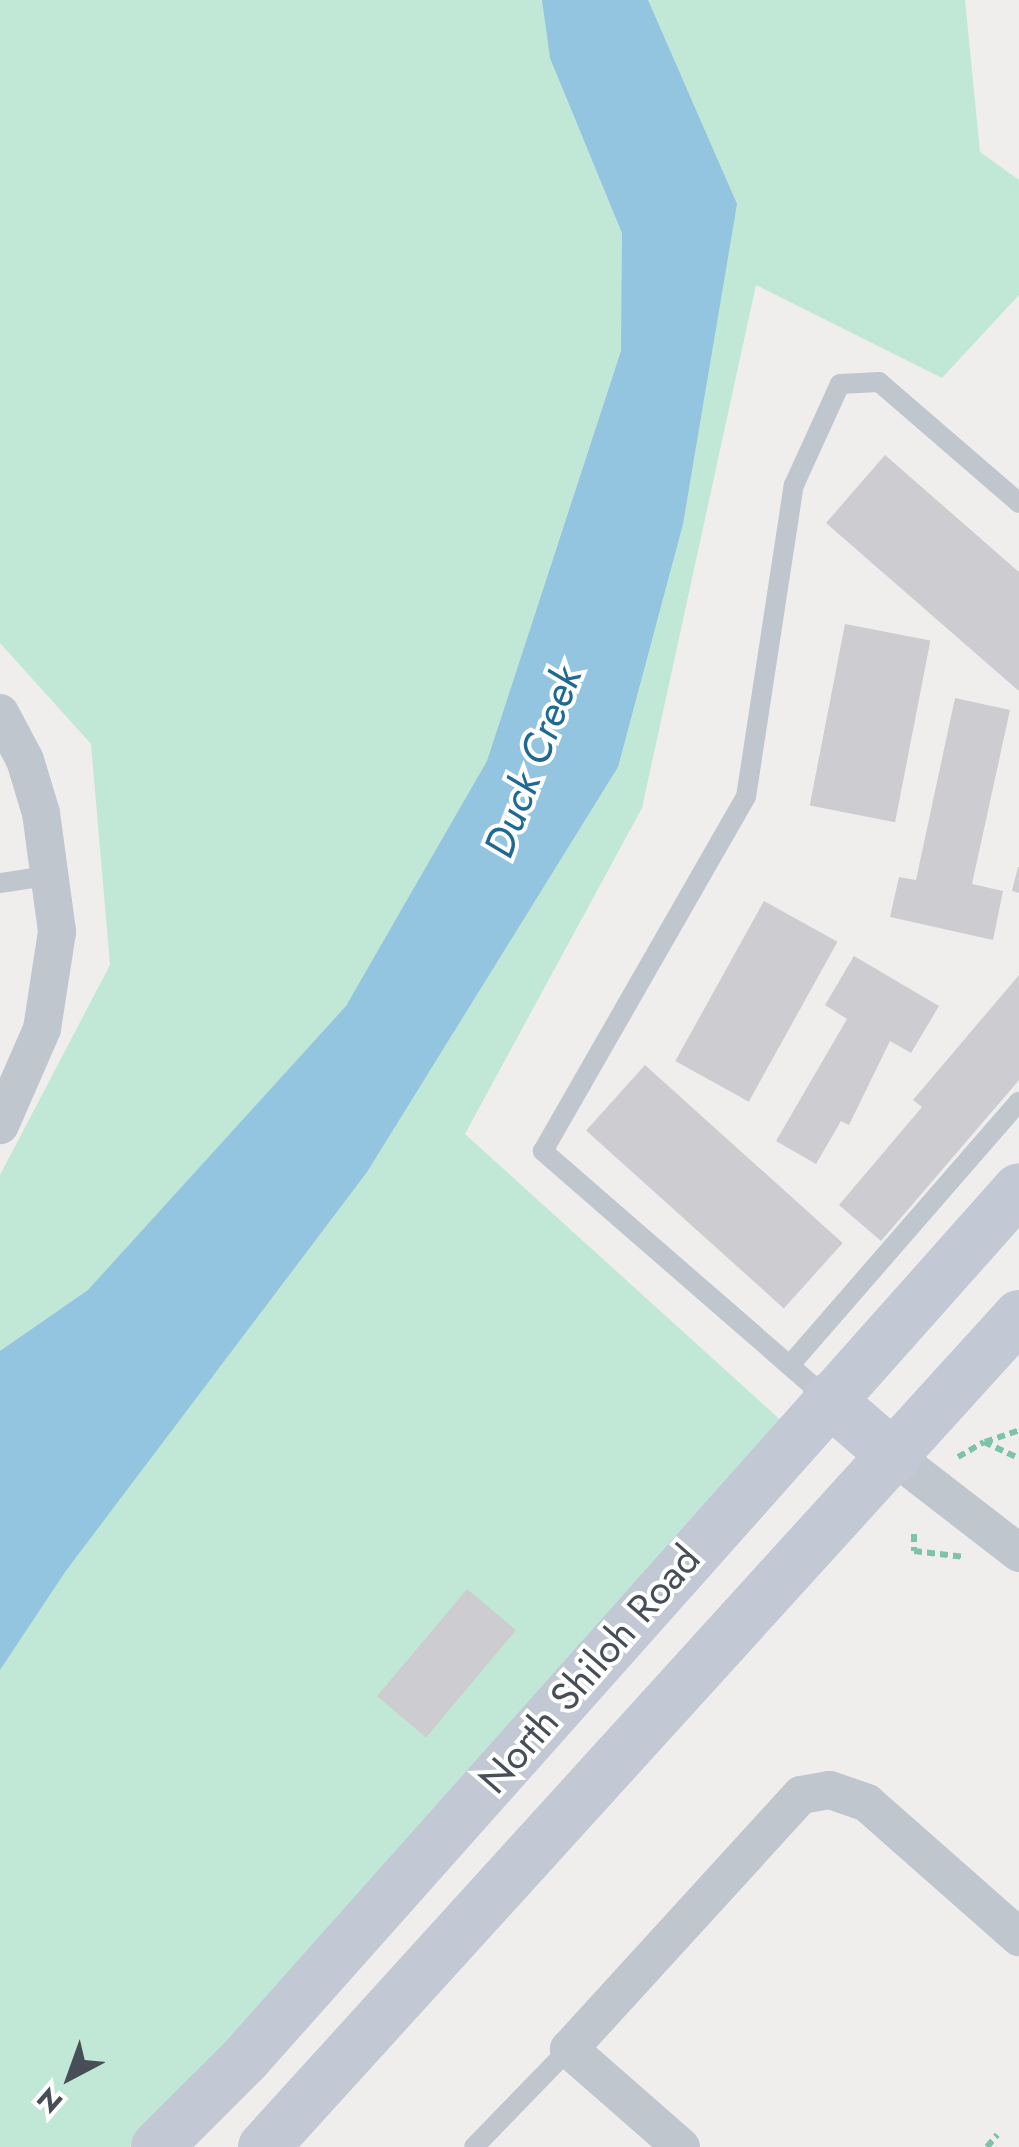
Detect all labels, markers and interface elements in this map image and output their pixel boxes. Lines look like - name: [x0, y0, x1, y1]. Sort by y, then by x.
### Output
- water label: Duck Creek: [474, 659, 592, 865]
- street label: North Shiloh Road: [468, 1535, 710, 1803]
- north arrow: [20, 2027, 120, 2127]
- text: N: [28, 2077, 72, 2123]

